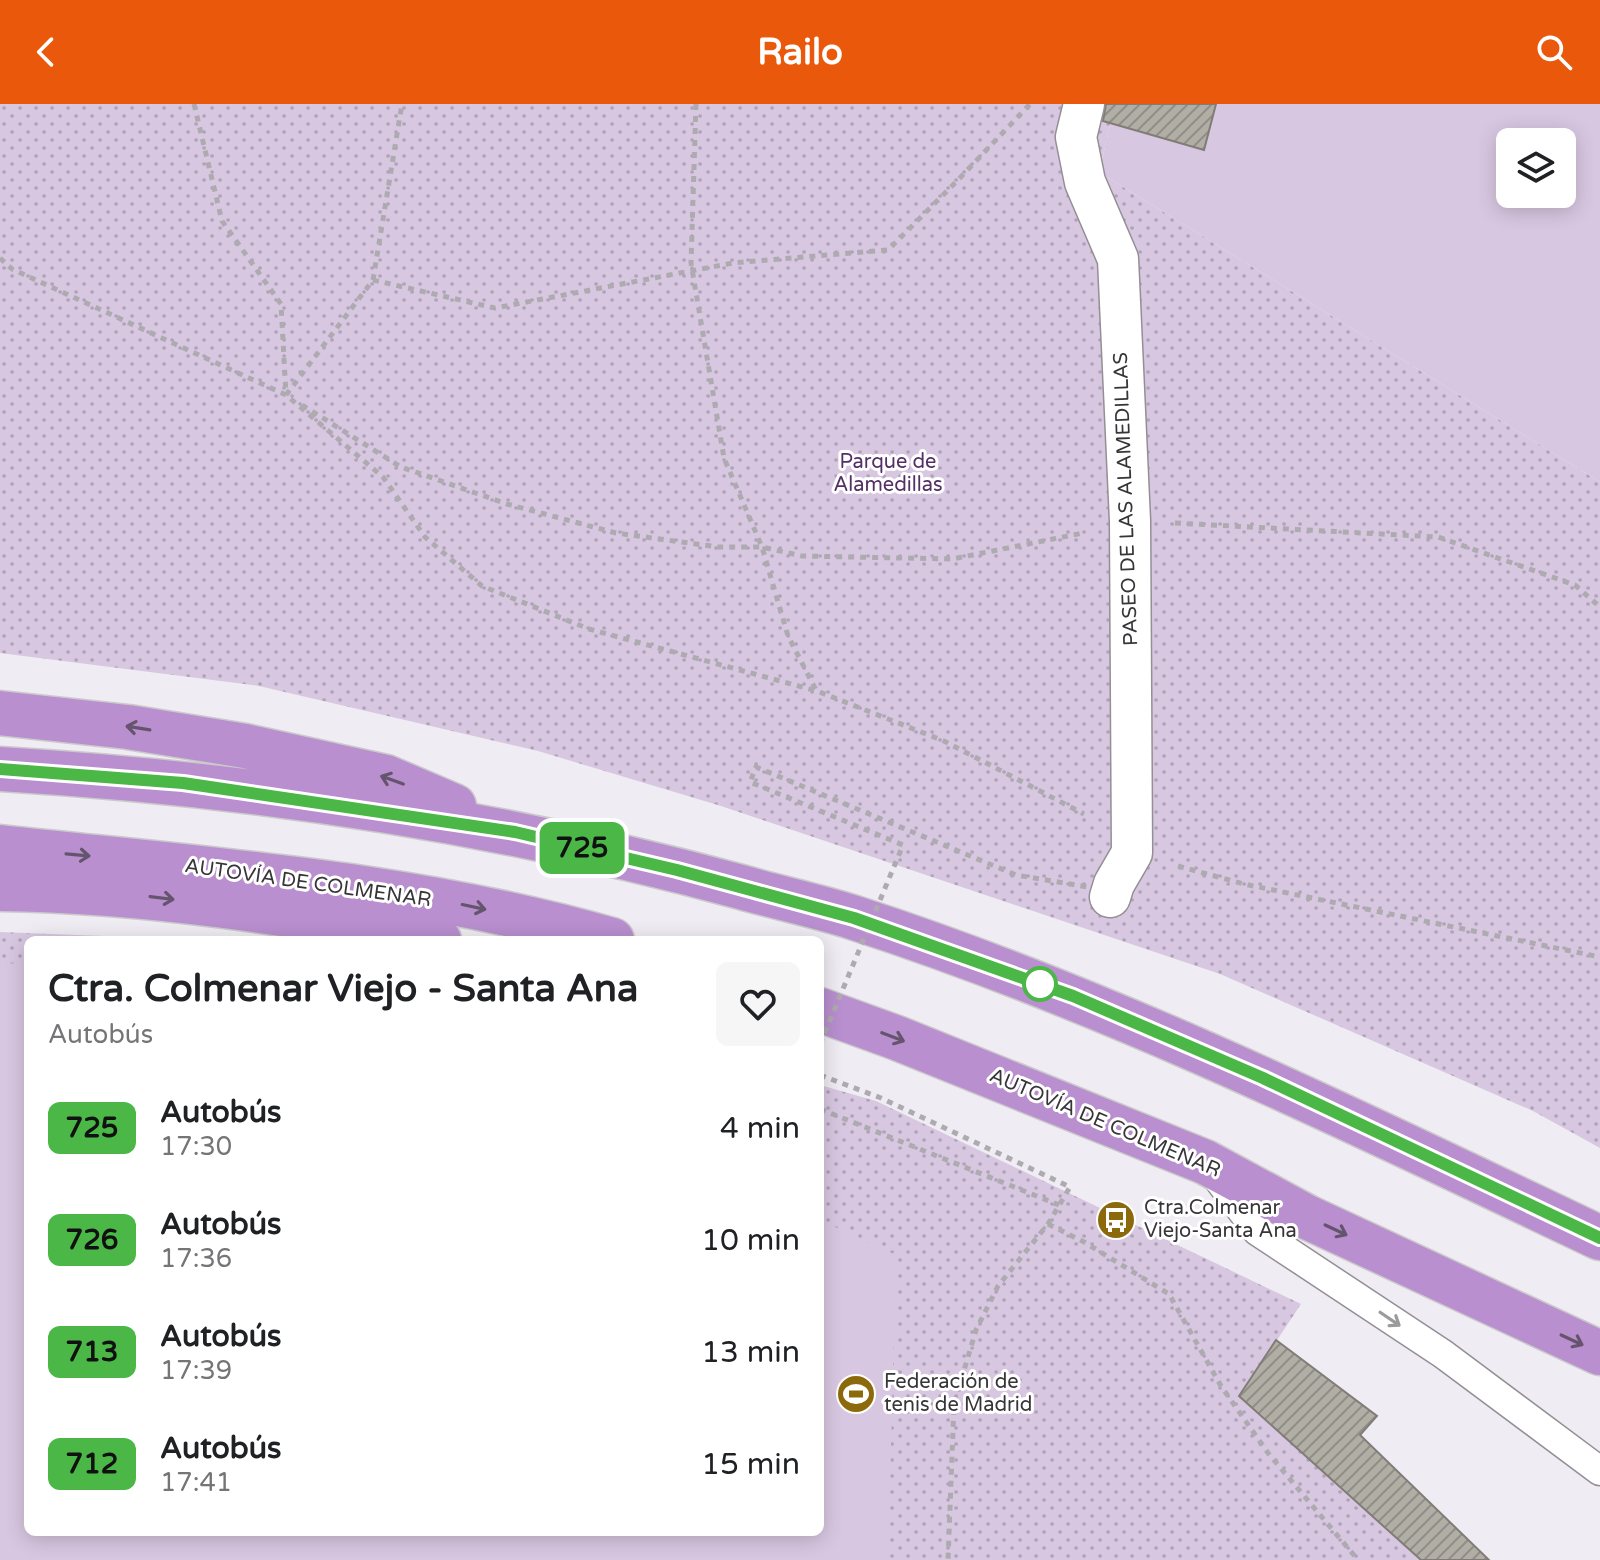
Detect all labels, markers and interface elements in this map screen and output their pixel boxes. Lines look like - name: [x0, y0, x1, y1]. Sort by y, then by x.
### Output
- icon: back: [24, 30, 68, 74]
- icon: search: [1532, 30, 1576, 74]
- text: Railo: [757, 31, 843, 74]
- map controls: [1496, 128, 1576, 208]
- button: layers: [1496, 128, 1576, 208]
- street label: PASEO DE LAS ALAMEDILLAS: [1109, 352, 1143, 646]
- park label: Parque de Alamedillas: [833, 450, 943, 497]
- one-way arrow: [125, 720, 151, 735]
- one-way arrow: [380, 772, 405, 787]
- line badge: 725: [536, 822, 628, 874]
- text: 725: [556, 831, 608, 865]
- one-way arrow: [64, 847, 91, 862]
- street label: AUTOVÍA DE COLMENAR: [183, 853, 433, 912]
- one-way arrow: [148, 890, 175, 905]
- one-way arrow: [461, 900, 486, 915]
- button: heart: [716, 962, 800, 1046]
- text: Ctra. Colmenar Viejo - Santa Ana: [48, 966, 638, 1012]
- unlabelled marker: [1023, 967, 1057, 1001]
- text: Autobús: [48, 1019, 153, 1050]
- one-way arrow: [880, 1031, 905, 1045]
- street label: AUTOVÍA DE COLMENAR: [986, 1062, 1225, 1183]
- text: Autobús: [160, 1094, 281, 1131]
- text: 4 min: [720, 1110, 800, 1147]
- text: 725: [66, 1111, 118, 1145]
- text: 17:30: [160, 1131, 232, 1162]
- place label: Ctra.Colmenar Viejo-Santa Ana: [1144, 1196, 1297, 1243]
- bus stop icon: Ctra.Colmenar Viejo-Santa Ana: [1095, 1199, 1137, 1241]
- text: Autobús: [160, 1206, 281, 1243]
- text: 10 min: [701, 1222, 800, 1259]
- text: 726: [66, 1223, 118, 1257]
- one-way arrow: [1324, 1223, 1348, 1238]
- text: 17:36: [160, 1243, 232, 1274]
- one-way arrow: [1379, 1311, 1401, 1327]
- text: Autobús: [160, 1318, 281, 1355]
- one-way arrow: [1560, 1333, 1584, 1348]
- text: 13 min: [701, 1334, 800, 1371]
- text: 713: [66, 1335, 118, 1369]
- text: 17:39: [160, 1355, 232, 1386]
- place label: Federación de tenis de Madrid: [884, 1370, 1032, 1417]
- sports icon: Federación de tenis de Madrid: [835, 1373, 877, 1415]
- text: Autobús: [160, 1430, 281, 1467]
- text: 15 min: [701, 1446, 800, 1483]
- text: 712: [66, 1447, 118, 1481]
- text: 17:41: [160, 1467, 232, 1498]

